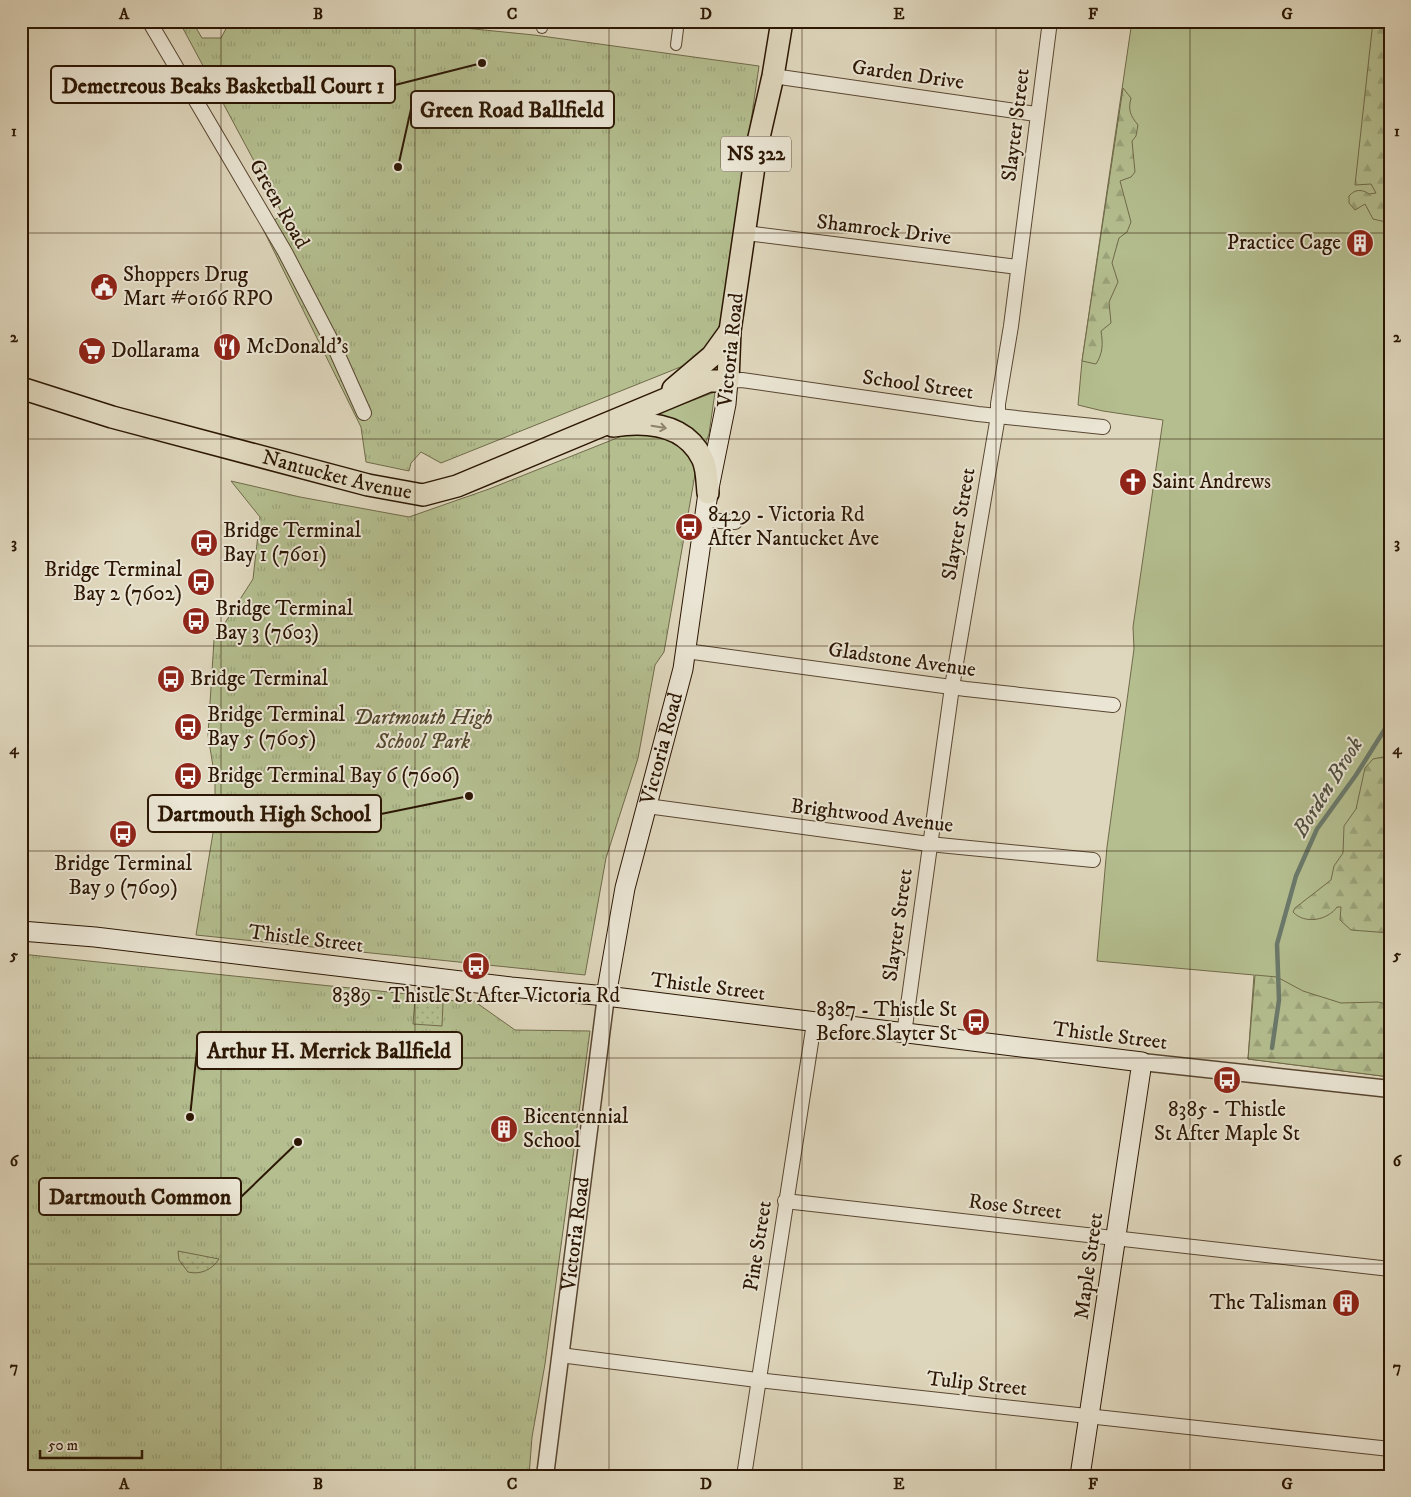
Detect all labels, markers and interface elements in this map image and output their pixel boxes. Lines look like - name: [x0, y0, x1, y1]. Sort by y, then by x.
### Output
- text: A: [118, 4, 130, 24]
- text: B: [313, 4, 323, 24]
- text: C: [507, 4, 517, 24]
- text: D: [700, 4, 712, 24]
- text: E: [893, 4, 905, 24]
- text: F: [1088, 4, 1098, 24]
- text: G: [1281, 4, 1293, 24]
- street label: Garden Drive: [850, 54, 966, 96]
- callout: Demetreous Beaks Basketball Court 1: [51, 66, 395, 103]
- street label: Slayter Street: [996, 67, 1036, 183]
- text: Demetreous Beaks Basketball Court 1: [61, 73, 385, 100]
- callout: Green Road Ballfield: [411, 91, 614, 128]
- text: Green Road Ballfield: [420, 97, 605, 124]
- text: 1: [11, 121, 17, 141]
- text: 1: [1394, 121, 1400, 141]
- road number: NS 322: [721, 136, 791, 172]
- street label: Green Road: [243, 155, 315, 254]
- street label: Shamrock Drive: [815, 209, 953, 251]
- building icon: Practice Cage: [1345, 228, 1375, 258]
- place label: Practice Cage: [1227, 230, 1341, 256]
- place label: Shoppers Drug Mart #0166 RPO: [123, 262, 273, 312]
- public building icon: Shoppers Drug Mart #0166 RPO: [89, 272, 119, 302]
- street label: Victoria Road: [712, 291, 750, 409]
- text: 2: [10, 327, 19, 347]
- text: 2: [1393, 327, 1402, 347]
- restaurant icon: McDonald's: [212, 332, 242, 362]
- place label: McDonald's: [246, 334, 349, 360]
- supermarket icon: Dollarama: [77, 336, 107, 366]
- place label: Dollarama: [111, 338, 200, 364]
- street label: School Street: [861, 364, 975, 406]
- one-way arrow: [650, 422, 666, 432]
- street label: Nantucket Avenue: [259, 444, 414, 506]
- street label: Slayter Street: [936, 466, 982, 582]
- church icon: Saint Andrews: [1118, 467, 1148, 497]
- place label: Saint Andrews: [1152, 469, 1271, 495]
- place label: 8429 - Victoria Rd After Nantucket Ave: [708, 502, 880, 552]
- bus stop icon: 8429 - Victoria Rd After Nantucket Ave: [674, 512, 704, 542]
- place label: Bridge Terminal Bay 1 (7601): [223, 518, 362, 568]
- bus stop icon: Bridge Terminal Bay 1 (7601): [189, 528, 219, 558]
- text: 3: [11, 533, 17, 553]
- text: 3: [1394, 533, 1400, 553]
- place label: Bridge Terminal Bay 2 (7602): [44, 557, 183, 607]
- bus stop icon: Bridge Terminal Bay 2 (7602): [186, 567, 216, 597]
- place label: Bridge Terminal Bay 3 (7603): [215, 596, 354, 646]
- bus stop icon: Bridge Terminal Bay 3 (7603): [181, 606, 211, 636]
- street label: Gladstone Avenue: [826, 637, 978, 683]
- bus stop icon: Bridge Terminal: [156, 664, 186, 694]
- place label: Bridge Terminal: [190, 666, 329, 692]
- street label: Victoria Road: [634, 689, 689, 808]
- place label: Bridge Terminal Bay 5 (7605): [207, 702, 346, 752]
- park label: Dartmouth High School Park: [354, 705, 492, 755]
- bus stop icon: Bridge Terminal Bay 5 (7605): [173, 712, 203, 742]
- water label: Borden Brook: [1286, 732, 1370, 843]
- text: 4: [8, 739, 19, 759]
- text: 4: [1391, 739, 1402, 759]
- bus stop icon: Bridge Terminal Bay 6 (7606): [173, 761, 203, 791]
- place label: Bridge Terminal Bay 6 (7606): [207, 763, 460, 789]
- street label: Brightwood Avenue: [789, 793, 955, 839]
- callout: Dartmouth High School: [148, 795, 381, 832]
- text: Dartmouth High School: [157, 801, 371, 828]
- bus stop icon: Bridge Terminal Bay 9 (7609): [108, 819, 138, 849]
- place label: Bridge Terminal Bay 9 (7609): [54, 851, 193, 901]
- street label: Slayter Street: [877, 867, 919, 983]
- street label: Thistle Street: [247, 919, 365, 959]
- text: 5: [9, 945, 18, 965]
- text: 5: [1392, 945, 1401, 965]
- bus stop icon: 8389 - Thistle St After Victoria Rd: [461, 951, 491, 981]
- street label: Thistle Street: [649, 967, 767, 1007]
- place label: 8389 - Thistle St After Victoria Rd: [332, 983, 620, 1009]
- place label: 8387 - Thistle St Before Slayter St: [816, 997, 957, 1047]
- bus stop icon: 8387 - Thistle St Before Slayter St: [961, 1007, 991, 1037]
- street label: Thistle Street: [1051, 1016, 1169, 1056]
- callout: Arthur H. Merrick Ballfield: [197, 1032, 462, 1069]
- text: Arthur H. Merrick Ballfield: [206, 1038, 452, 1065]
- bus stop icon: 8385 - Thistle St After Maple St: [1212, 1065, 1242, 1095]
- place label: 8385 - Thistle St After Maple St: [1154, 1097, 1300, 1147]
- place label: Bicentennial School: [523, 1104, 629, 1154]
- building icon: Bicentennial School: [489, 1114, 519, 1144]
- text: 6: [10, 1151, 20, 1171]
- text: 6: [1393, 1151, 1403, 1171]
- street label: Victoria Road: [556, 1175, 596, 1293]
- callout: Dartmouth Common: [39, 1178, 241, 1215]
- text: Dartmouth Common: [49, 1184, 232, 1211]
- street label: Rose Street: [967, 1188, 1063, 1226]
- street label: Pine Street: [738, 1199, 778, 1293]
- street label: Maple Street: [1069, 1211, 1109, 1321]
- building icon: The Talisman: [1331, 1288, 1361, 1318]
- place label: The Talisman: [1210, 1290, 1327, 1316]
- text: 7: [10, 1357, 18, 1377]
- text: 7: [1393, 1357, 1401, 1377]
- street label: Tulip Street: [925, 1366, 1029, 1402]
- scale bar: [40, 1427, 142, 1459]
- text: 50 m: [48, 1436, 78, 1455]
- text: A: [118, 1474, 130, 1494]
- text: B: [313, 1474, 323, 1494]
- text: C: [507, 1474, 517, 1494]
- text: D: [700, 1474, 712, 1494]
- text: E: [893, 1474, 905, 1494]
- text: F: [1088, 1474, 1098, 1494]
- text: G: [1281, 1474, 1293, 1494]

